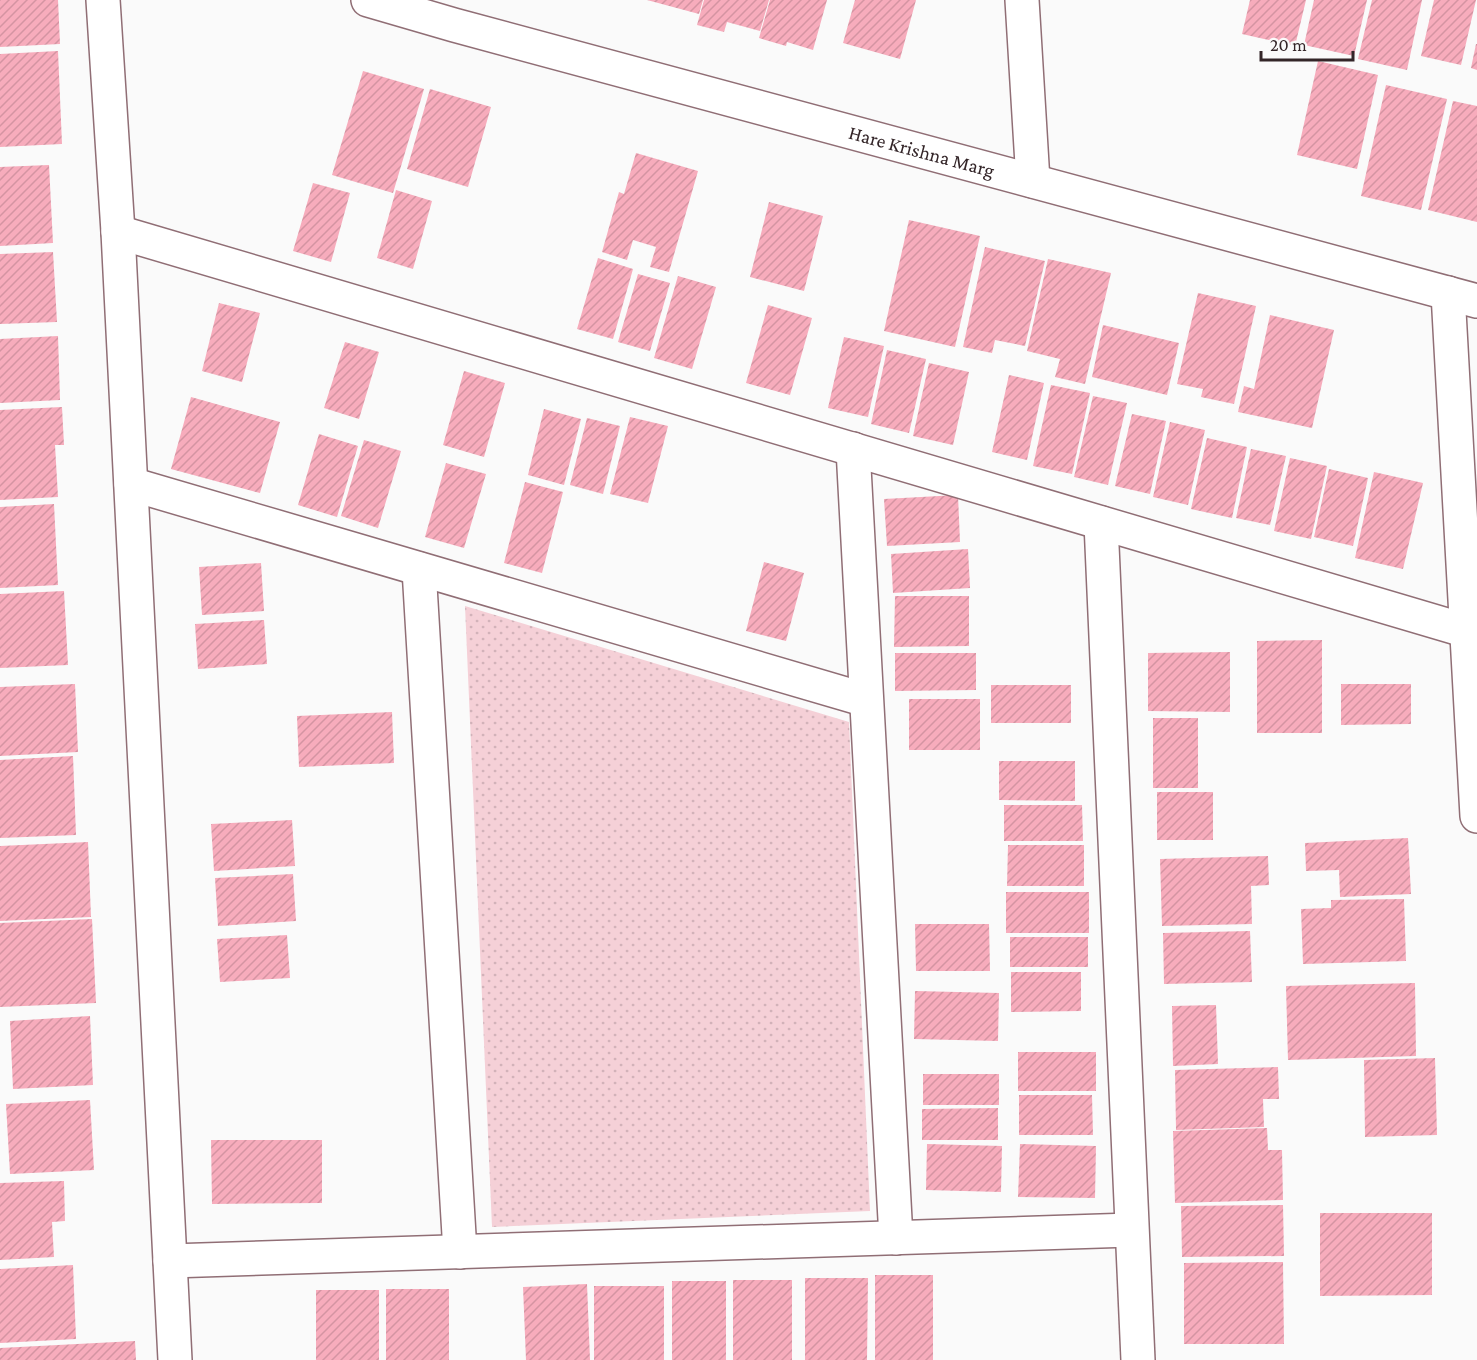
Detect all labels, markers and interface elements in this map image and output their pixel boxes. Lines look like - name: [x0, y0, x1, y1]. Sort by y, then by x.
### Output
- scale bar: [1261, 24, 1352, 62]
- text: 20 m: [1270, 35, 1307, 55]
- street label: Hare Krishna Marg: [846, 121, 997, 182]

